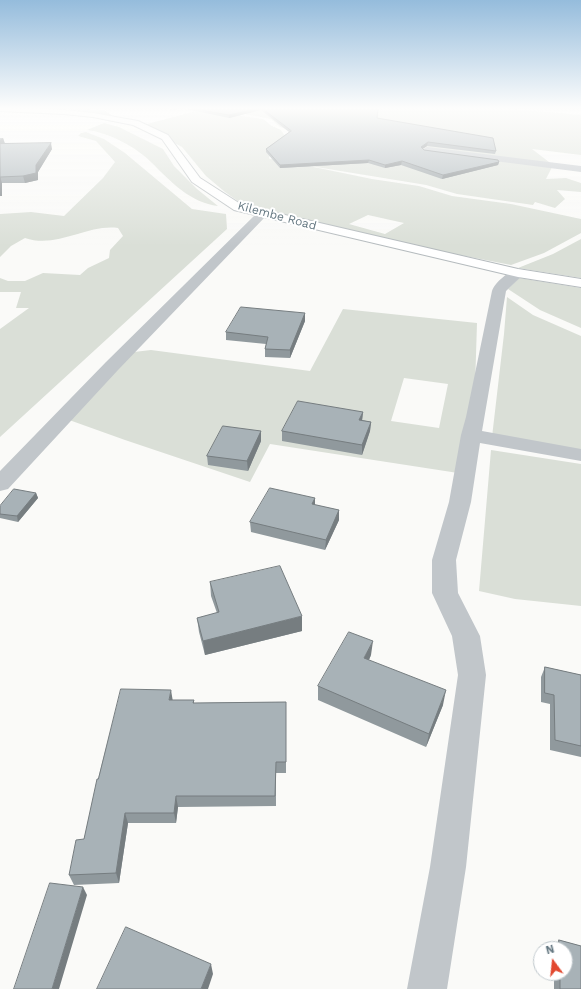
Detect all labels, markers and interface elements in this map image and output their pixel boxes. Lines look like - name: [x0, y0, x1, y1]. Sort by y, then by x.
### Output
- street label: Kilembe Road: [236, 199, 318, 233]
- north arrow: [533, 941, 573, 981]
- text: N: [544, 943, 556, 957]

